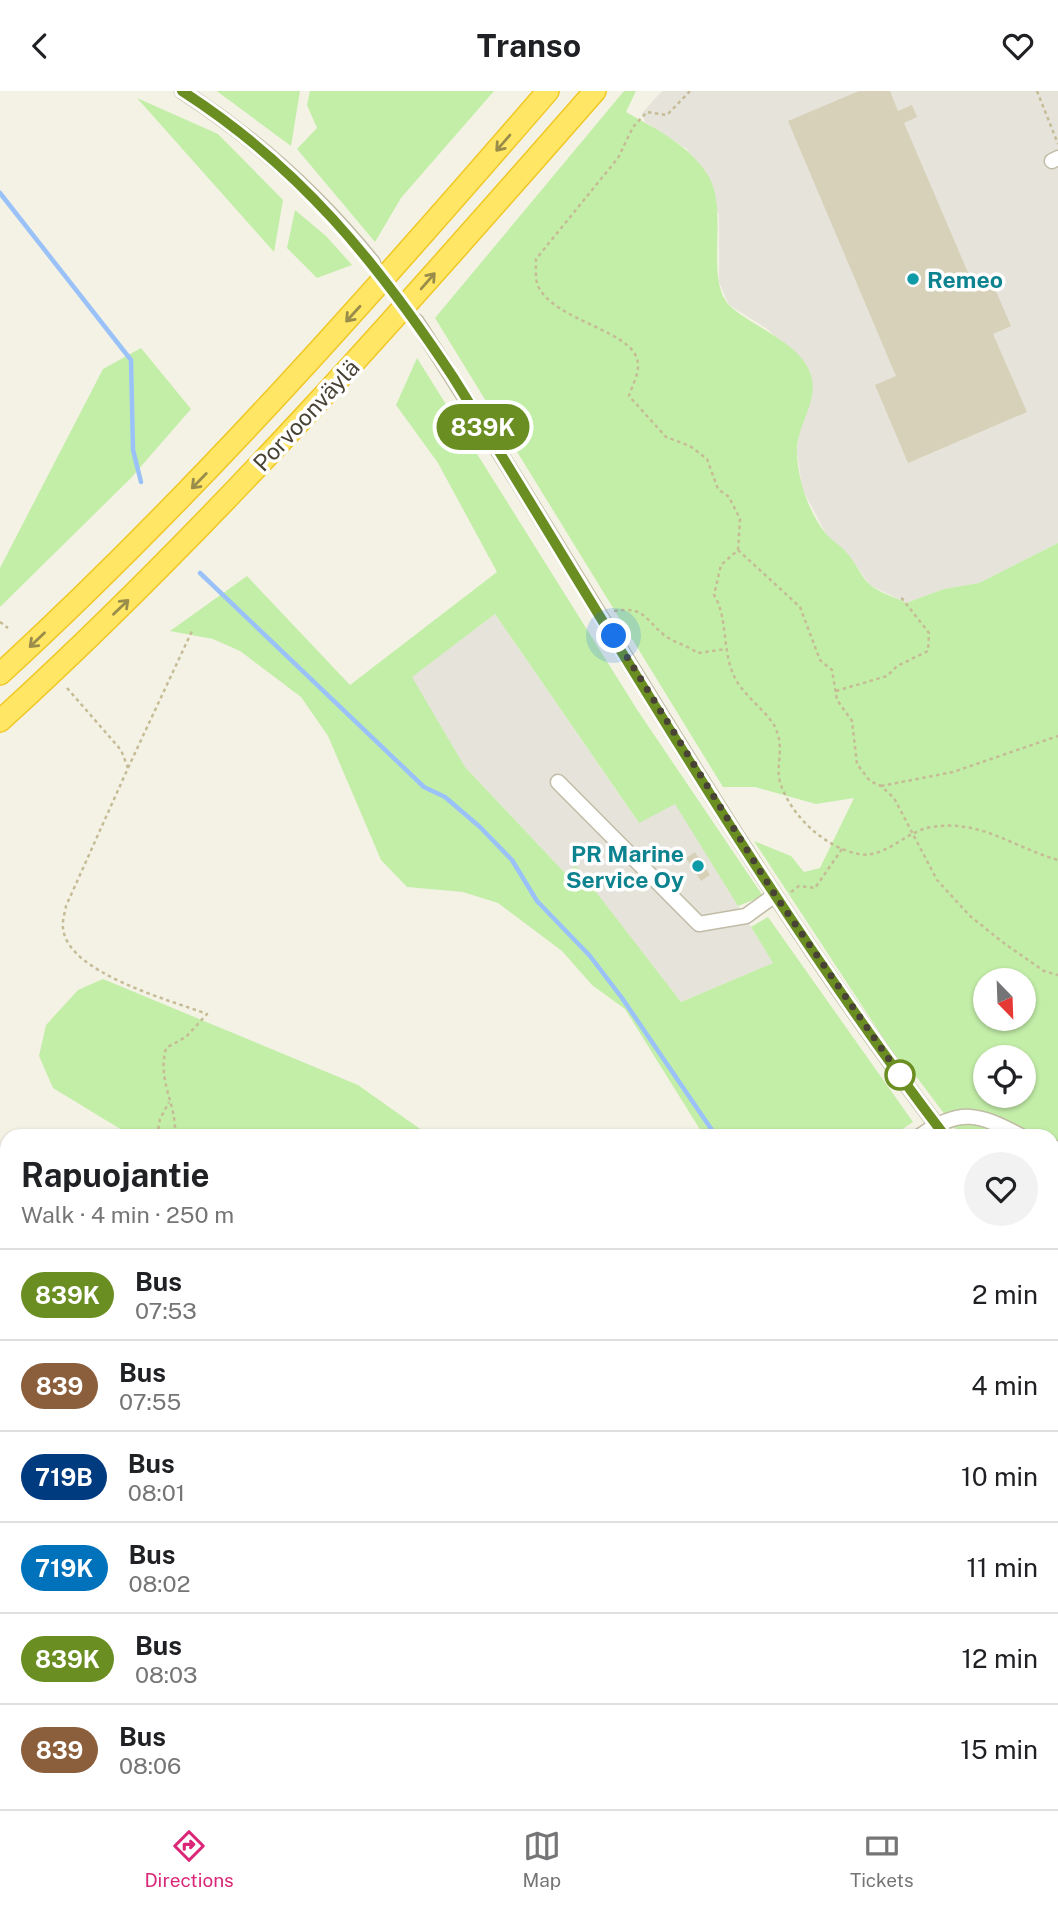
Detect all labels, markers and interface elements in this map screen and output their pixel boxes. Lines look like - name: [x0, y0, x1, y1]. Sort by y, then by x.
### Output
- icon: back: [21, 27, 59, 65]
- text: Transo: [477, 27, 581, 64]
- icon: heart: [999, 27, 1037, 65]
- one-way arrow: [495, 133, 511, 151]
- place label: Remeo: [927, 266, 1003, 293]
- marker: Remeo: [905, 271, 921, 287]
- one-way arrow: [419, 273, 436, 290]
- one-way arrow: [345, 305, 362, 322]
- street label: Porvoonväylä: [248, 354, 364, 476]
- line badge: 839K: [434, 404, 532, 450]
- text: 839K: [451, 413, 515, 441]
- one-way arrow: [190, 472, 207, 489]
- one-way arrow: [112, 599, 129, 616]
- your location: [596, 618, 631, 653]
- one-way arrow: [29, 632, 46, 649]
- place label: PR Marine Service Oy: [566, 840, 684, 893]
- marker: PR Marine Service Oy: [690, 858, 706, 874]
- north arrow: [973, 968, 1036, 1031]
- map controls: [973, 968, 1036, 1108]
- button: locate: [973, 1045, 1036, 1108]
- unlabelled marker: [885, 1060, 915, 1090]
- button: heart: [964, 1152, 1038, 1226]
- text: Rapuojantie: [21, 1156, 210, 1194]
- text: Walk · 4 min · 250 m: [21, 1201, 234, 1228]
- text: Bus: [135, 1266, 182, 1297]
- text: 2 min: [972, 1279, 1038, 1310]
- text: 839K: [35, 1281, 100, 1309]
- text: 07:53: [135, 1297, 197, 1324]
- text: Bus: [119, 1357, 166, 1388]
- text: 4 min: [971, 1370, 1038, 1401]
- text: 839: [36, 1372, 83, 1400]
- text: 07:55: [119, 1388, 181, 1415]
- text: Bus: [128, 1448, 175, 1479]
- text: 10 min: [961, 1461, 1038, 1492]
- text: 719B: [35, 1463, 93, 1491]
- text: 08:01: [128, 1479, 185, 1506]
- text: Bus: [129, 1539, 176, 1570]
- text: 11 min: [966, 1552, 1038, 1583]
- text: 719K: [35, 1554, 94, 1582]
- text: 08:02: [129, 1570, 190, 1597]
- text: Bus: [135, 1630, 182, 1661]
- text: 12 min: [962, 1643, 1038, 1674]
- text: 839K: [35, 1645, 100, 1673]
- text: 08:03: [135, 1661, 197, 1688]
- text: Bus: [119, 1721, 166, 1752]
- text: 15 min: [960, 1734, 1038, 1765]
- text: 839: [36, 1736, 83, 1764]
- text: 08:06: [119, 1752, 181, 1779]
- tab: Directions: [144, 1827, 234, 1891]
- tab: Map: [522, 1827, 561, 1891]
- tab: Tickets: [850, 1827, 914, 1891]

